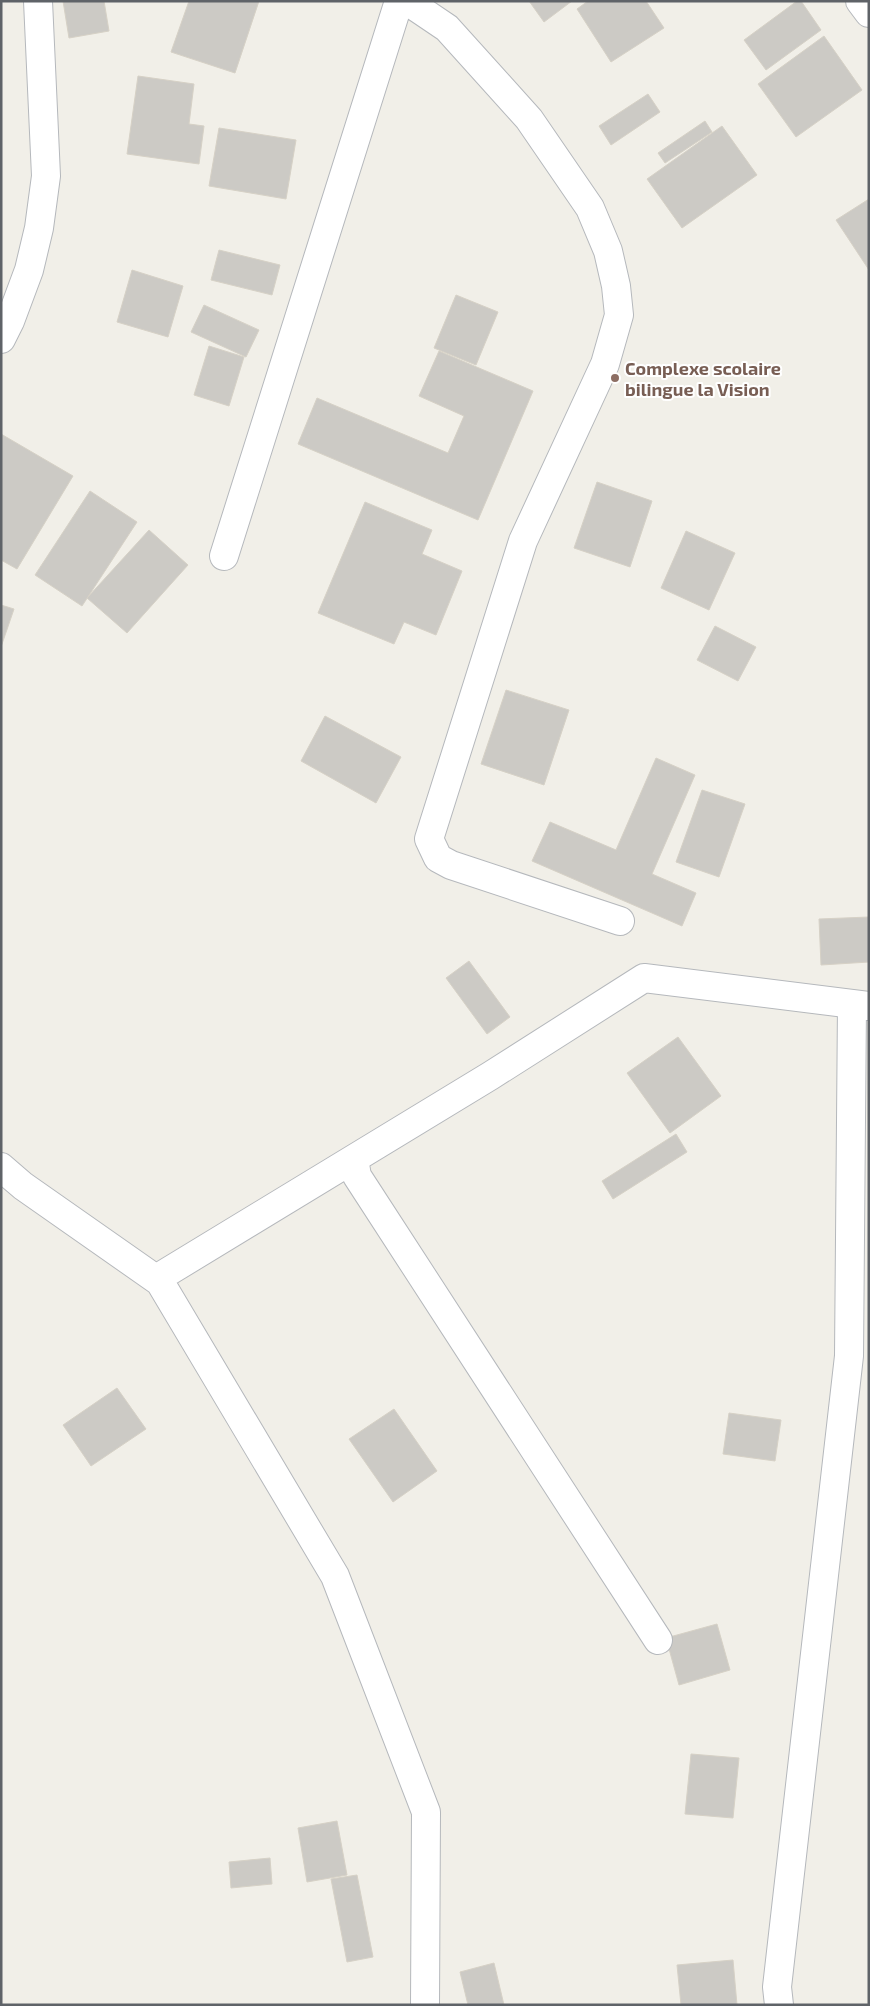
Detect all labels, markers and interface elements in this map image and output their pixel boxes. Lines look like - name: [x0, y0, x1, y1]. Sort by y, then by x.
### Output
- place label: Complexe scolaire bilingue la Vision: [625, 357, 781, 400]
- marker: Complexe scolaire bilingue la Vision: [609, 372, 621, 384]

